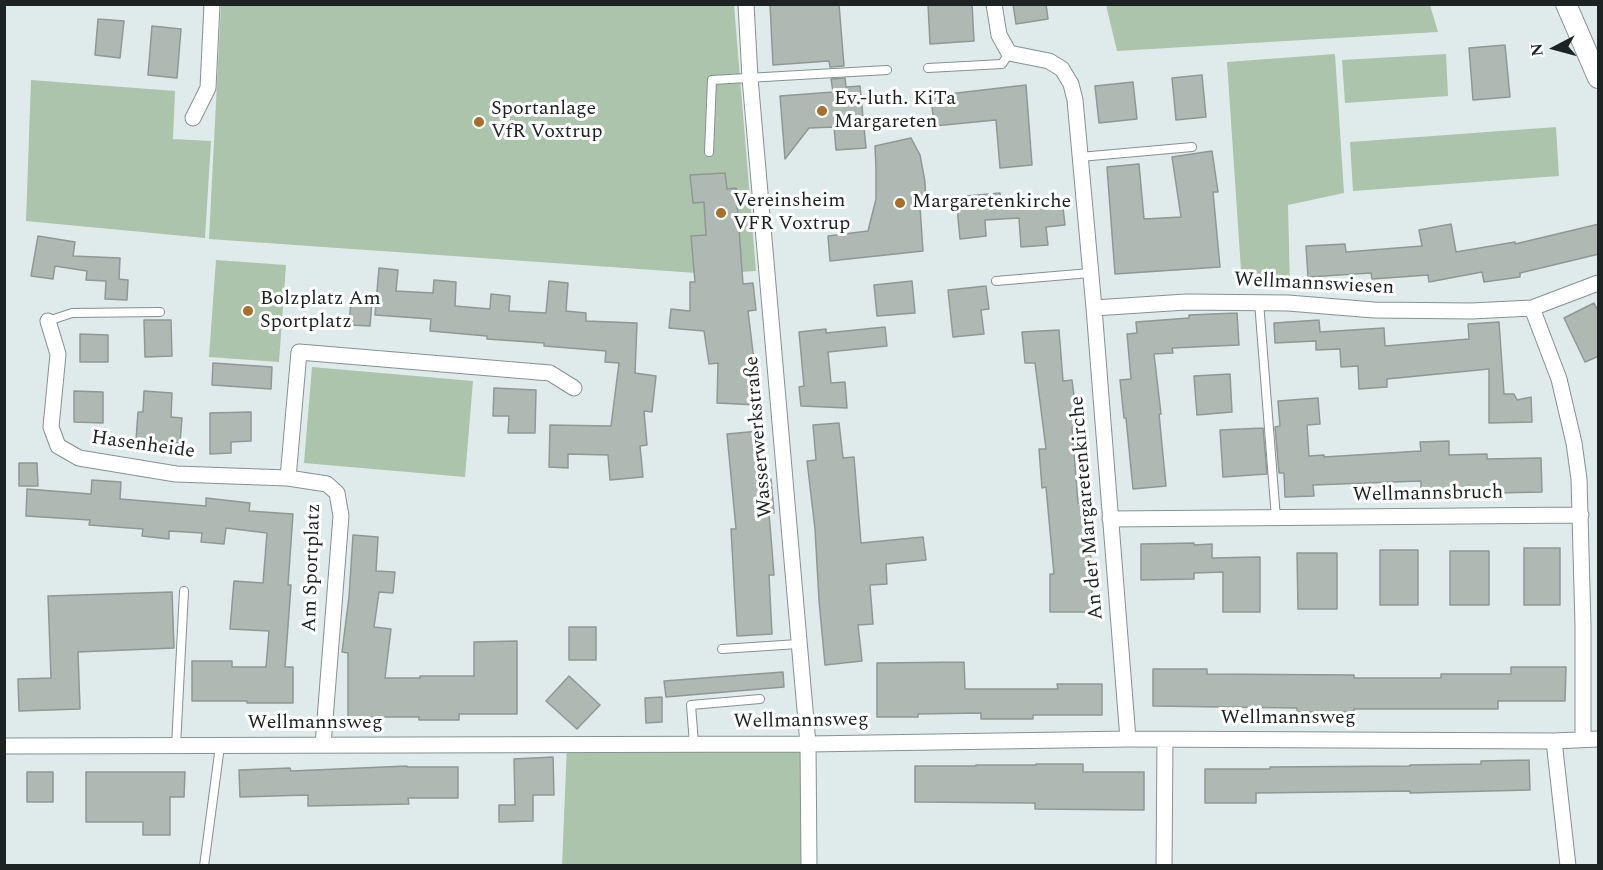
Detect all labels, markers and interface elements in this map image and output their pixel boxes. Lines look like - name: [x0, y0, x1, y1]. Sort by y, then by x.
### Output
- north arrow: [1525, 18, 1585, 78]
- text: N: [1524, 42, 1550, 58]
- place label: Ev.-luth. KiTa Margareten: [834, 88, 956, 135]
- place label: Sportanlage VfR Voxtrup: [491, 98, 603, 145]
- marker: Ev.-luth. KiTa Margareten: [815, 104, 829, 118]
- marker: Sportanlage VfR Voxtrup: [472, 115, 486, 129]
- place label: Vereinsheim VFR Voxtrup: [733, 190, 850, 237]
- place label: Margaretenkirche: [912, 191, 1071, 215]
- marker: Margaretenkirche: [893, 196, 907, 210]
- marker: Vereinsheim VFR Voxtrup: [714, 206, 728, 220]
- street label: Wellmannswiesen: [1233, 269, 1395, 301]
- place label: Bolzplatz Am Sportplatz: [260, 288, 381, 335]
- marker: Bolzplatz Am Sportplatz: [241, 304, 255, 318]
- street label: Wasserwerkstraße: [741, 355, 779, 519]
- street label: An der Margaretenkirche: [1066, 395, 1110, 621]
- street label: Hasenheide: [90, 427, 196, 465]
- street label: Wellmannsbruch: [1352, 482, 1504, 508]
- street label: Am Sportplatz: [299, 503, 327, 633]
- street label: Wellmannsweg: [1220, 707, 1356, 731]
- street label: Wellmannsweg: [733, 709, 869, 735]
- street label: Wellmannsweg: [247, 712, 383, 736]

